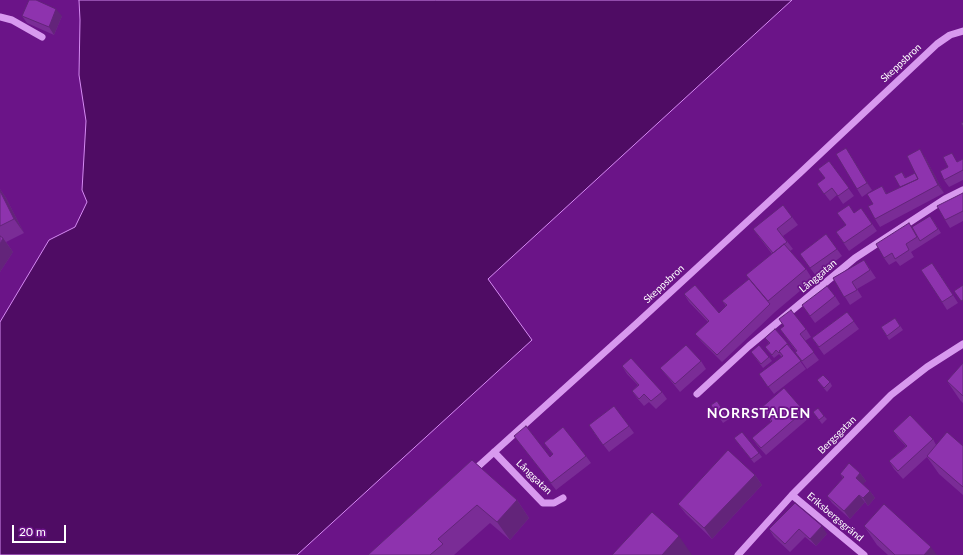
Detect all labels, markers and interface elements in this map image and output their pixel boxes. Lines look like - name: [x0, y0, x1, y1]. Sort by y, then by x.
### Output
- street label: Skeppsbron: [878, 41, 924, 85]
- street label: Långgatan: [797, 257, 839, 295]
- street label: Skeppsbron: [641, 262, 687, 306]
- district label: NORRSTADEN: [707, 405, 811, 421]
- street label: Bergsgatan: [815, 413, 859, 457]
- street label: Långgatan: [514, 457, 554, 497]
- street label: Eriksbergsgränd: [804, 490, 866, 544]
- scale bar: [14, 517, 68, 543]
- text: 20 m: [19, 524, 46, 539]

